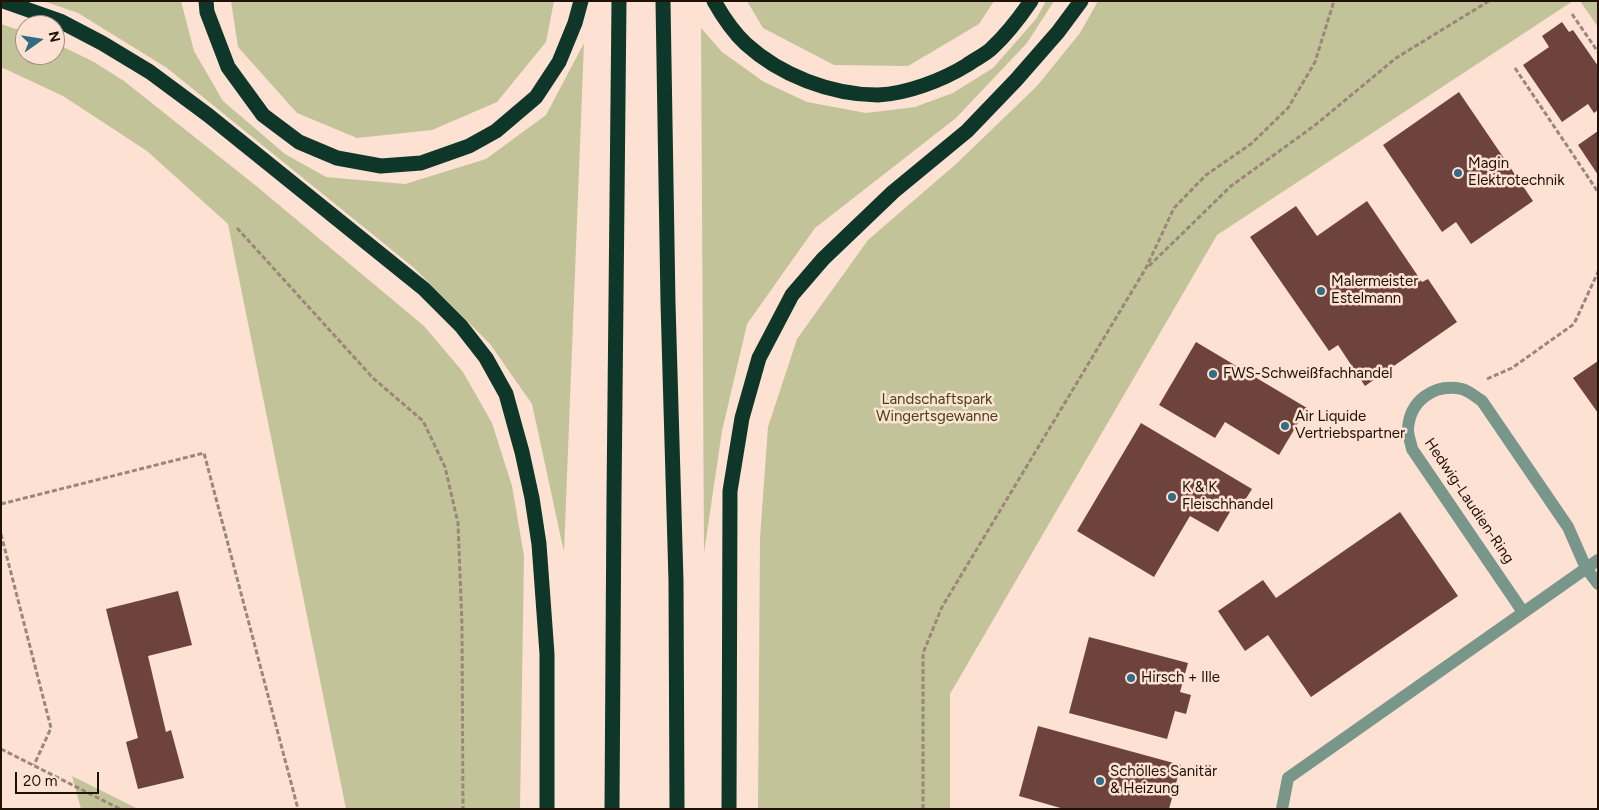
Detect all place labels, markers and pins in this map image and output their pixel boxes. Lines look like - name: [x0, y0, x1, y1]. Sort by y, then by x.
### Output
- place label: Magin Elektrotechnik: [1468, 155, 1565, 190]
- marker: Magin Elektrotechnik: [1452, 167, 1464, 179]
- place label: Malermeister Estelmann: [1331, 273, 1418, 308]
- marker: Malermeister Estelmann: [1315, 285, 1327, 297]
- place label: FWS-Schweißfachhandel: [1223, 365, 1393, 383]
- marker: FWS-Schweißfachhandel: [1207, 368, 1219, 380]
- place label: Air Liquide Vertriebspartner: [1295, 408, 1405, 443]
- marker: Air Liquide Vertriebspartner: [1279, 420, 1291, 432]
- place label: K & K Fleischhandel: [1182, 479, 1273, 514]
- marker: K & K Fleischhandel: [1166, 491, 1178, 503]
- place label: Hirsch + Ille: [1141, 669, 1220, 687]
- marker: Hirsch + Ille: [1125, 672, 1137, 684]
- place label: Schölles Sanitär & Heizung: [1110, 763, 1217, 798]
- marker: Schölles Sanitär & Heizung: [1094, 775, 1106, 787]

